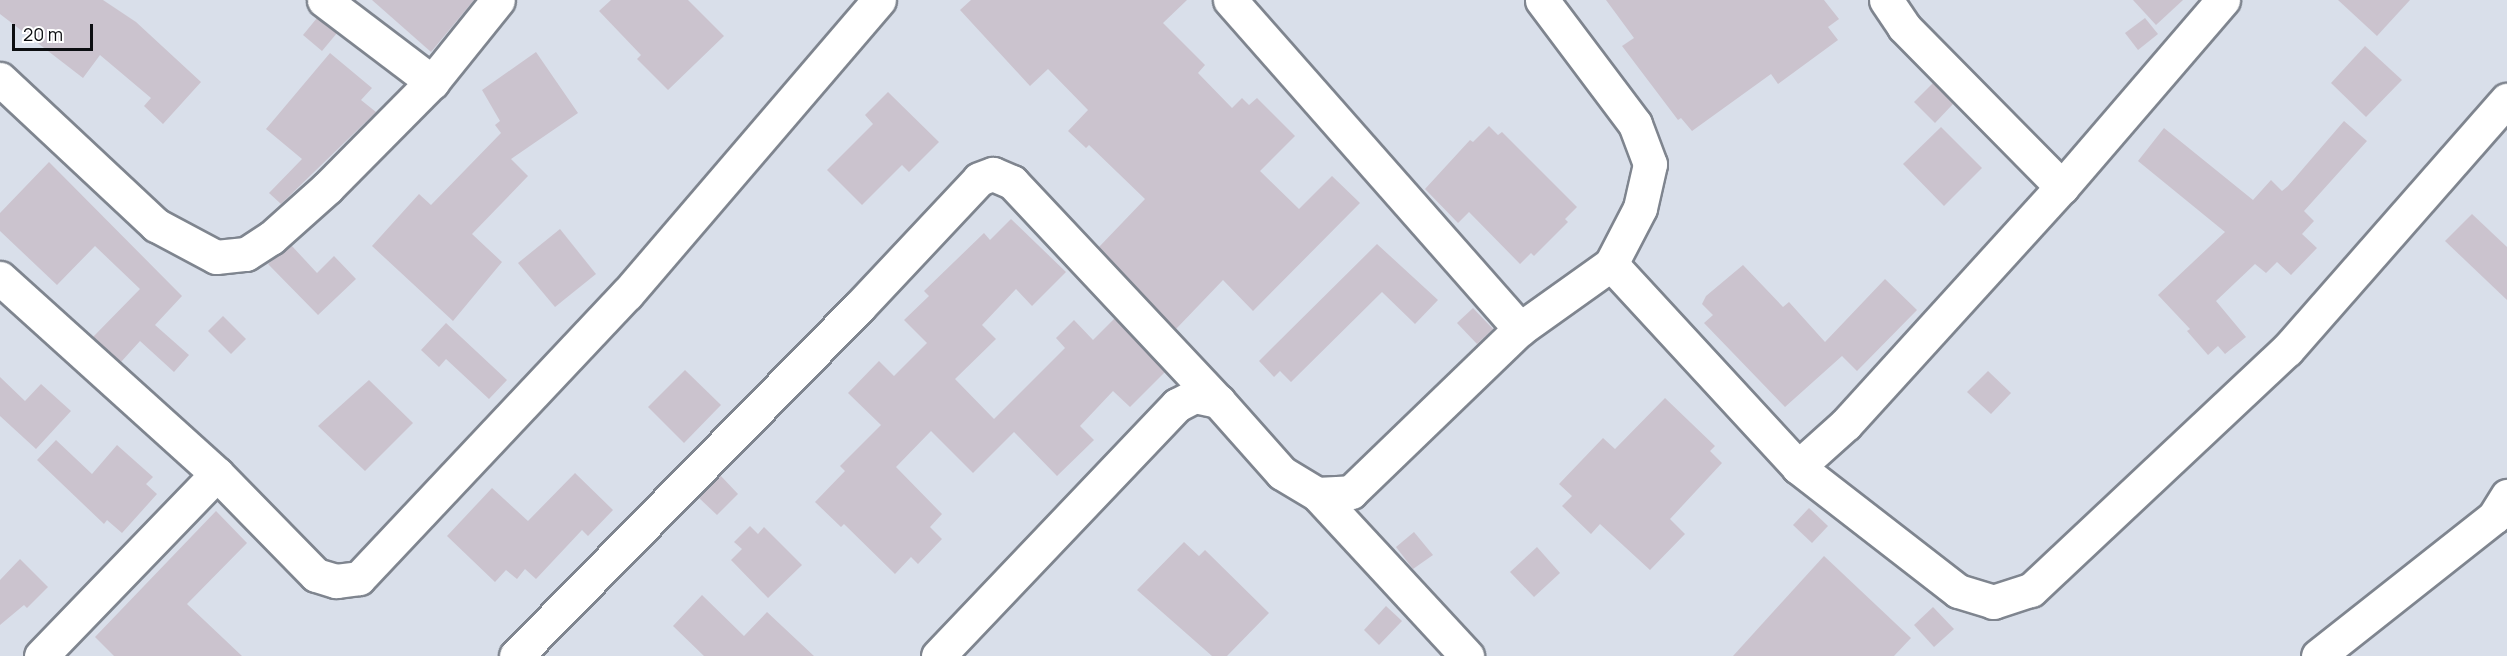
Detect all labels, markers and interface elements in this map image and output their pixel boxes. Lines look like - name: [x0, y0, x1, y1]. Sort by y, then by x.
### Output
- scale bar: [15, 12, 96, 50]
- text: 20 m: [23, 22, 63, 46]

